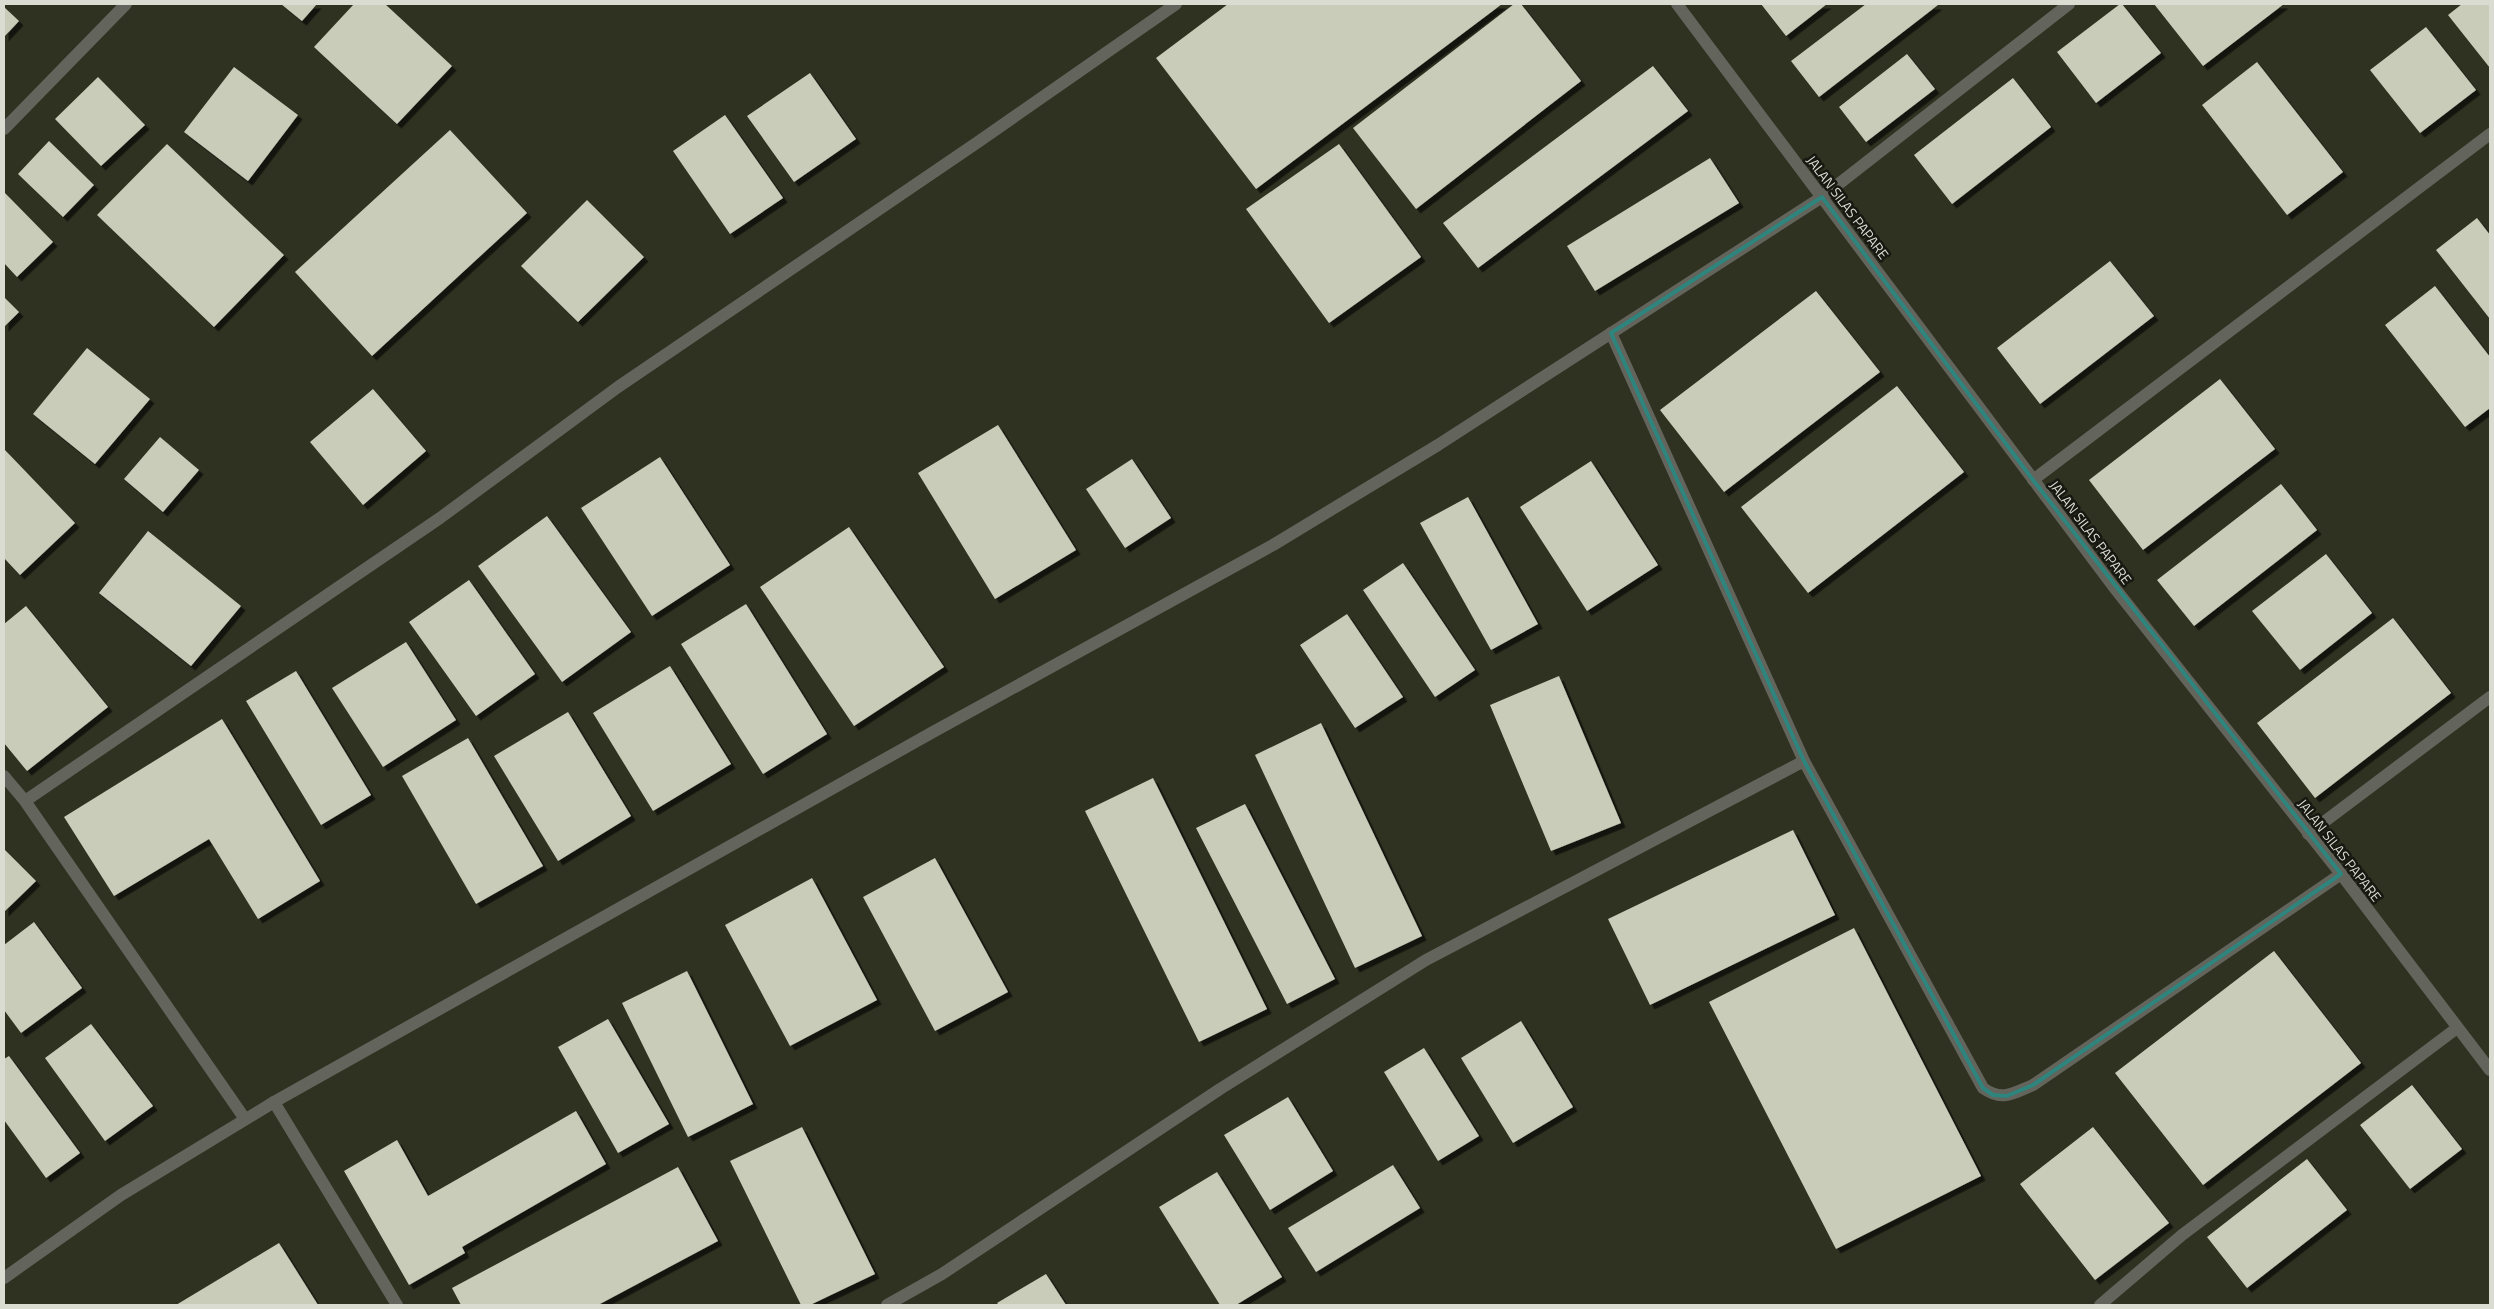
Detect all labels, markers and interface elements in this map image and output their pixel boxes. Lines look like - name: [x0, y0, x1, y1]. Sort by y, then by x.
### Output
- street label: JALAN SILAS PAPARE: [1802, 151, 1894, 264]
- street label: JALAN SILAS PAPARE: [2045, 476, 2137, 589]
- street label: JALAN SILAS PAPARE: [2293, 794, 2387, 906]

